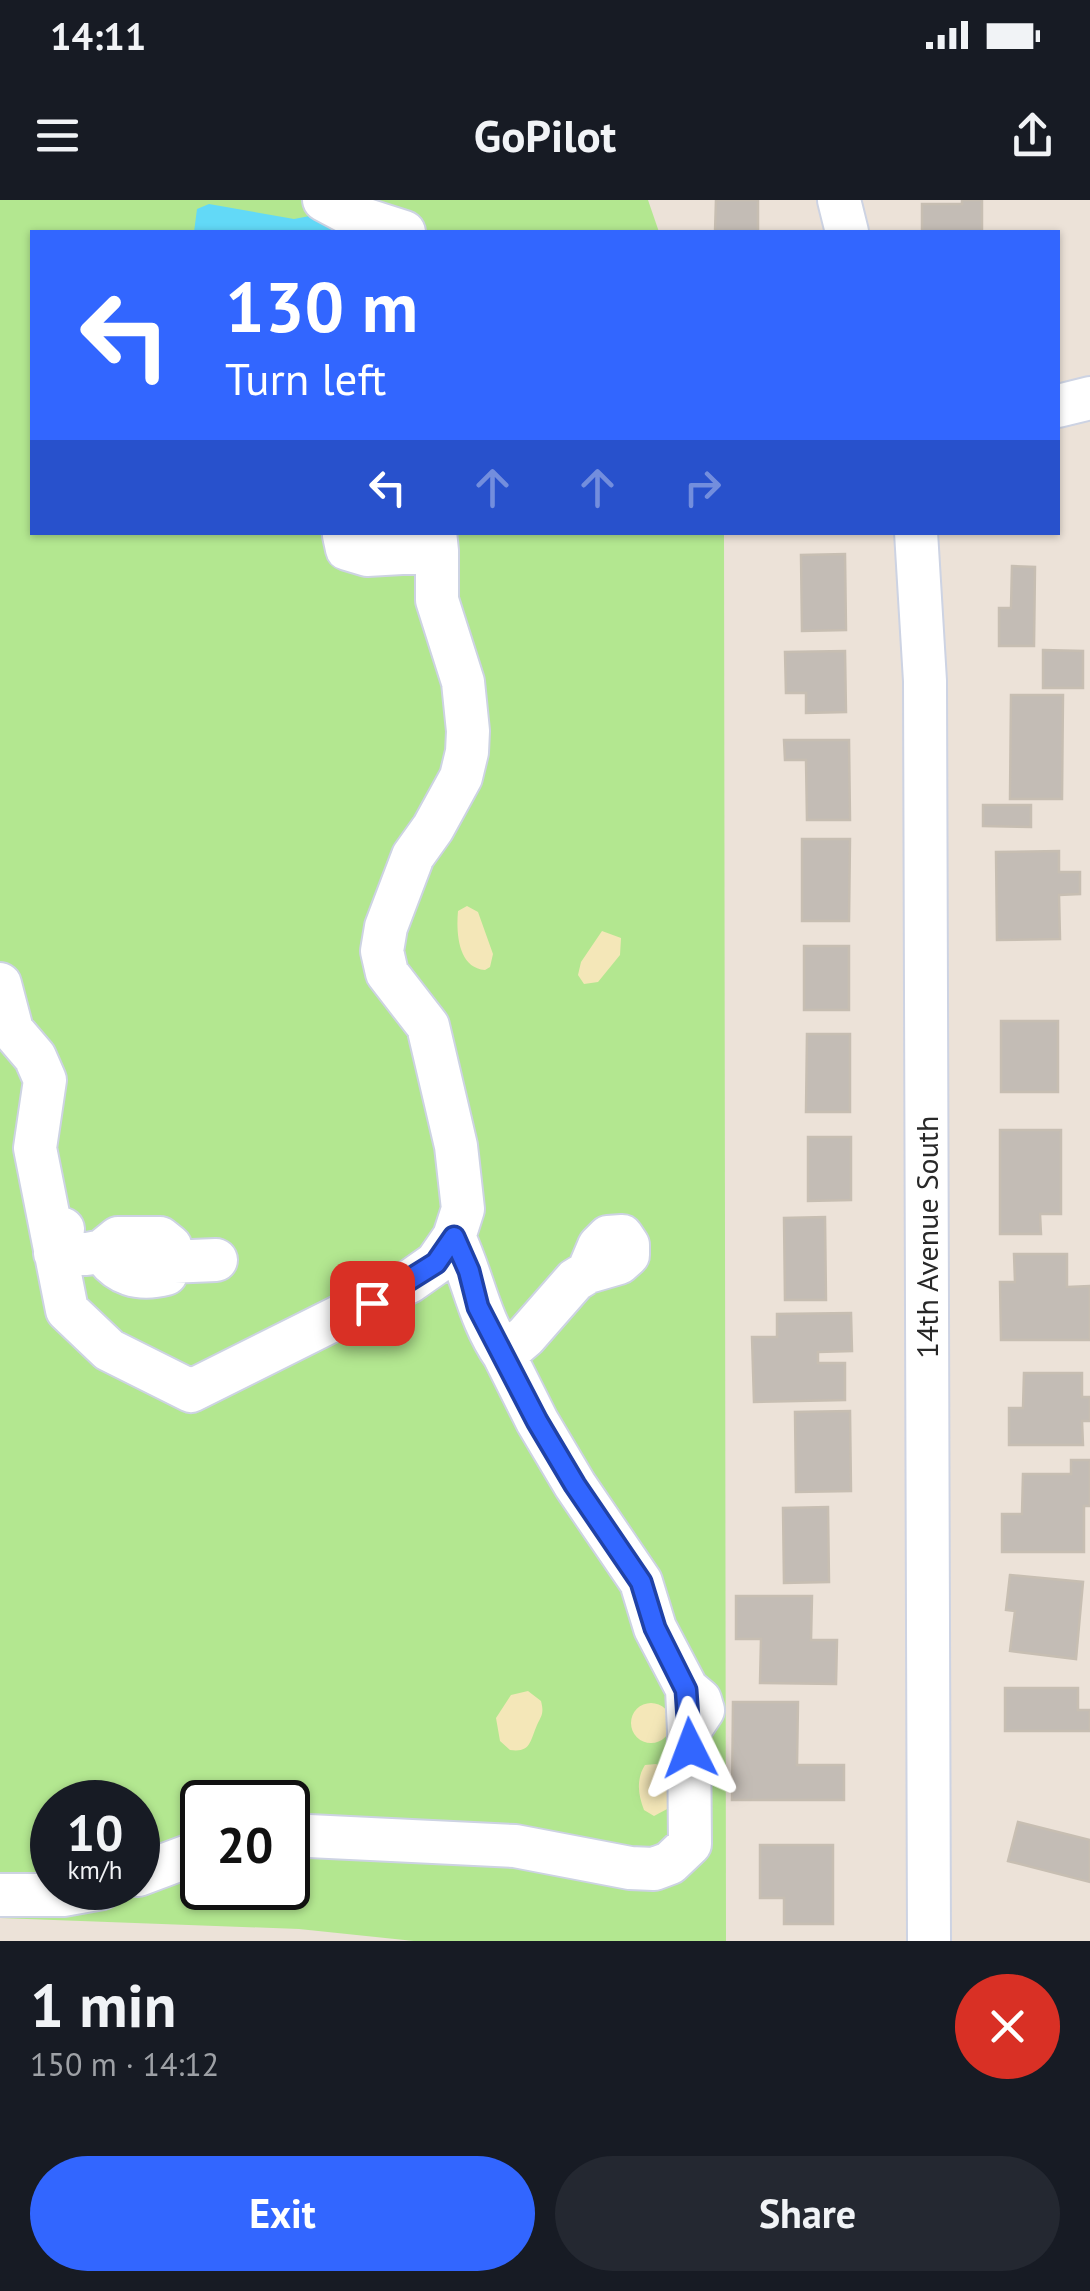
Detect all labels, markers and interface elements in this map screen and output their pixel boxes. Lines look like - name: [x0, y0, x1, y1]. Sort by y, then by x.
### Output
- text: 14:11: [50, 11, 146, 60]
- text: GoPilot: [474, 106, 616, 164]
- icon: menu: [30, 108, 85, 163]
- icon: share: [1005, 108, 1060, 163]
- text: 130 m: [225, 261, 418, 351]
- icon: left: [60, 270, 190, 400]
- text: Turn left: [225, 349, 386, 407]
- icon: left: [360, 460, 415, 515]
- icon: ahead: [465, 460, 520, 515]
- icon: ahead: [570, 460, 625, 515]
- icon: right: [675, 460, 730, 515]
- street label: 14th Avenue South: [907, 1116, 946, 1358]
- pin: [330, 1261, 415, 1346]
- icon: arrive: [345, 1276, 400, 1331]
- position arrow: [638, 1696, 742, 1800]
- speed limit sign: 20: [180, 1780, 310, 1910]
- text: 10: [67, 1800, 123, 1865]
- text: km/h: [68, 1854, 122, 1886]
- text: 1 min: [30, 1966, 176, 2044]
- button: close: [955, 1974, 1060, 2079]
- text: 150 m · 14:12: [30, 2043, 219, 2085]
- button: Exit: [30, 2156, 535, 2271]
- button: Share: [555, 2156, 1060, 2271]

